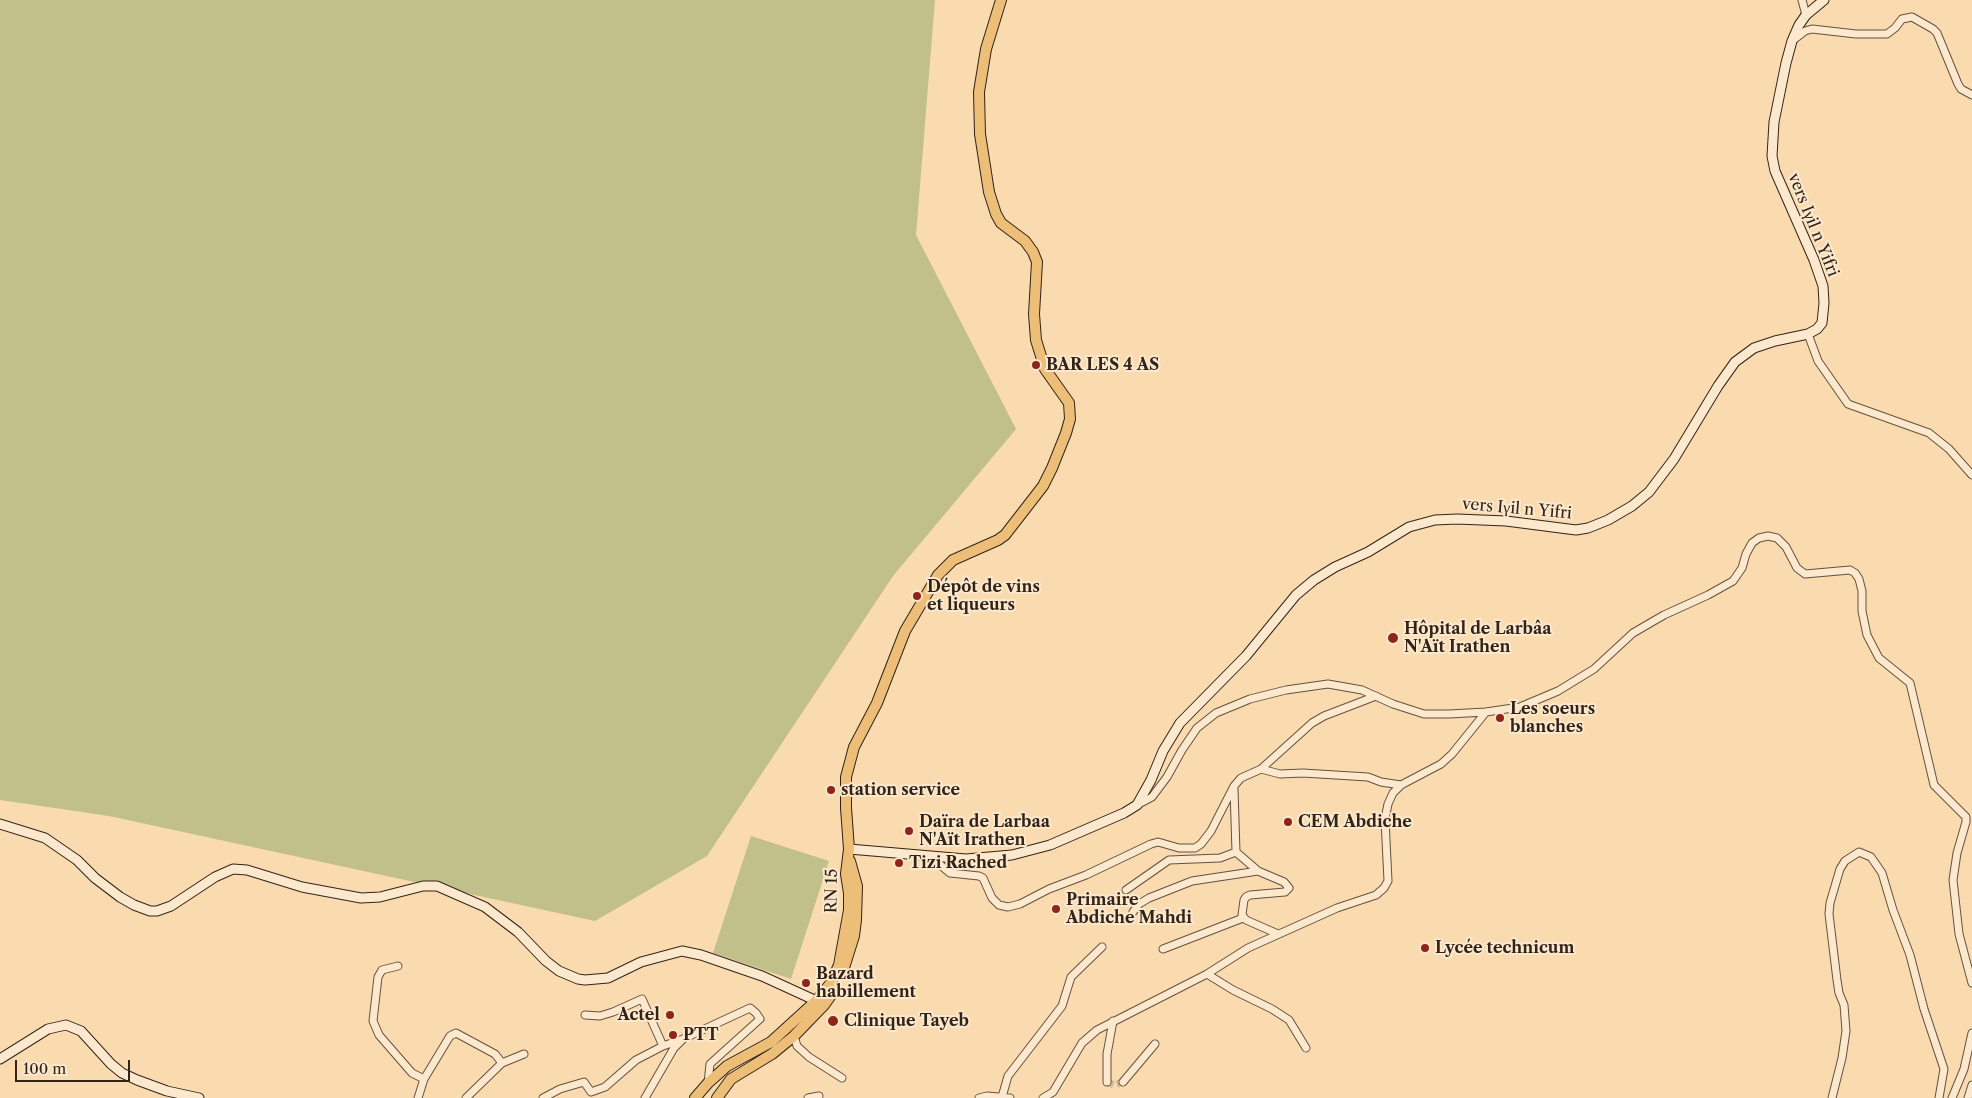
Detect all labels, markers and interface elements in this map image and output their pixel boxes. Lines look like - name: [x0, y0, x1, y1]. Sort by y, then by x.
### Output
- street label: vers Iγil n Yifri: [1784, 170, 1842, 280]
- place label: BAR LES 4 AS: [1046, 355, 1159, 375]
- marker: BAR LES 4 AS: [1030, 359, 1042, 371]
- street label: vers Iγil n Yifri: [1461, 495, 1573, 523]
- place label: Dépôt de vins et liqueurs: [927, 577, 1040, 615]
- marker: Dépôt de vins et liqueurs: [911, 590, 923, 602]
- place label: Hôpital de Larbâa N'Aït Irathen: [1404, 619, 1552, 657]
- marker: Hôpital de Larbâa N'Aït Irathen: [1386, 631, 1400, 645]
- place label: Les soeurs blanches: [1510, 699, 1595, 737]
- marker: Les soeurs blanches: [1494, 712, 1506, 724]
- place label: station service: [841, 780, 960, 800]
- marker: station service: [825, 784, 837, 796]
- place label: Daïra de Larbaa N'Aït Irathen: [919, 812, 1050, 850]
- place label: CEM Abdiche: [1298, 812, 1412, 832]
- marker: CEM Abdiche: [1282, 816, 1294, 828]
- marker: Daïra de Larbaa N'Aït Irathen: [903, 825, 915, 837]
- place label: Tizi Rached: [909, 853, 1007, 873]
- marker: Tizi Rached: [893, 857, 905, 869]
- street label: RN 15: [822, 869, 842, 913]
- place label: Primaire Abdiche Mahdi: [1066, 890, 1192, 928]
- marker: Primaire Abdiche Mahdi: [1050, 903, 1062, 915]
- place label: Lycée technicum: [1435, 938, 1574, 958]
- marker: Lycée technicum: [1419, 942, 1431, 954]
- place label: Bazard habillement: [816, 964, 916, 1002]
- marker: Bazard habillement: [800, 977, 812, 989]
- place label: Actel: [617, 1005, 660, 1025]
- marker: Actel: [664, 1009, 676, 1021]
- place label: Clinique Tayeb: [844, 1011, 969, 1031]
- marker: Clinique Tayeb: [826, 1014, 840, 1028]
- place label: PTT: [683, 1025, 719, 1045]
- marker: PTT: [667, 1029, 679, 1041]
- scale bar: [18, 1050, 132, 1082]
- text: 100 m: [23, 1059, 66, 1078]

